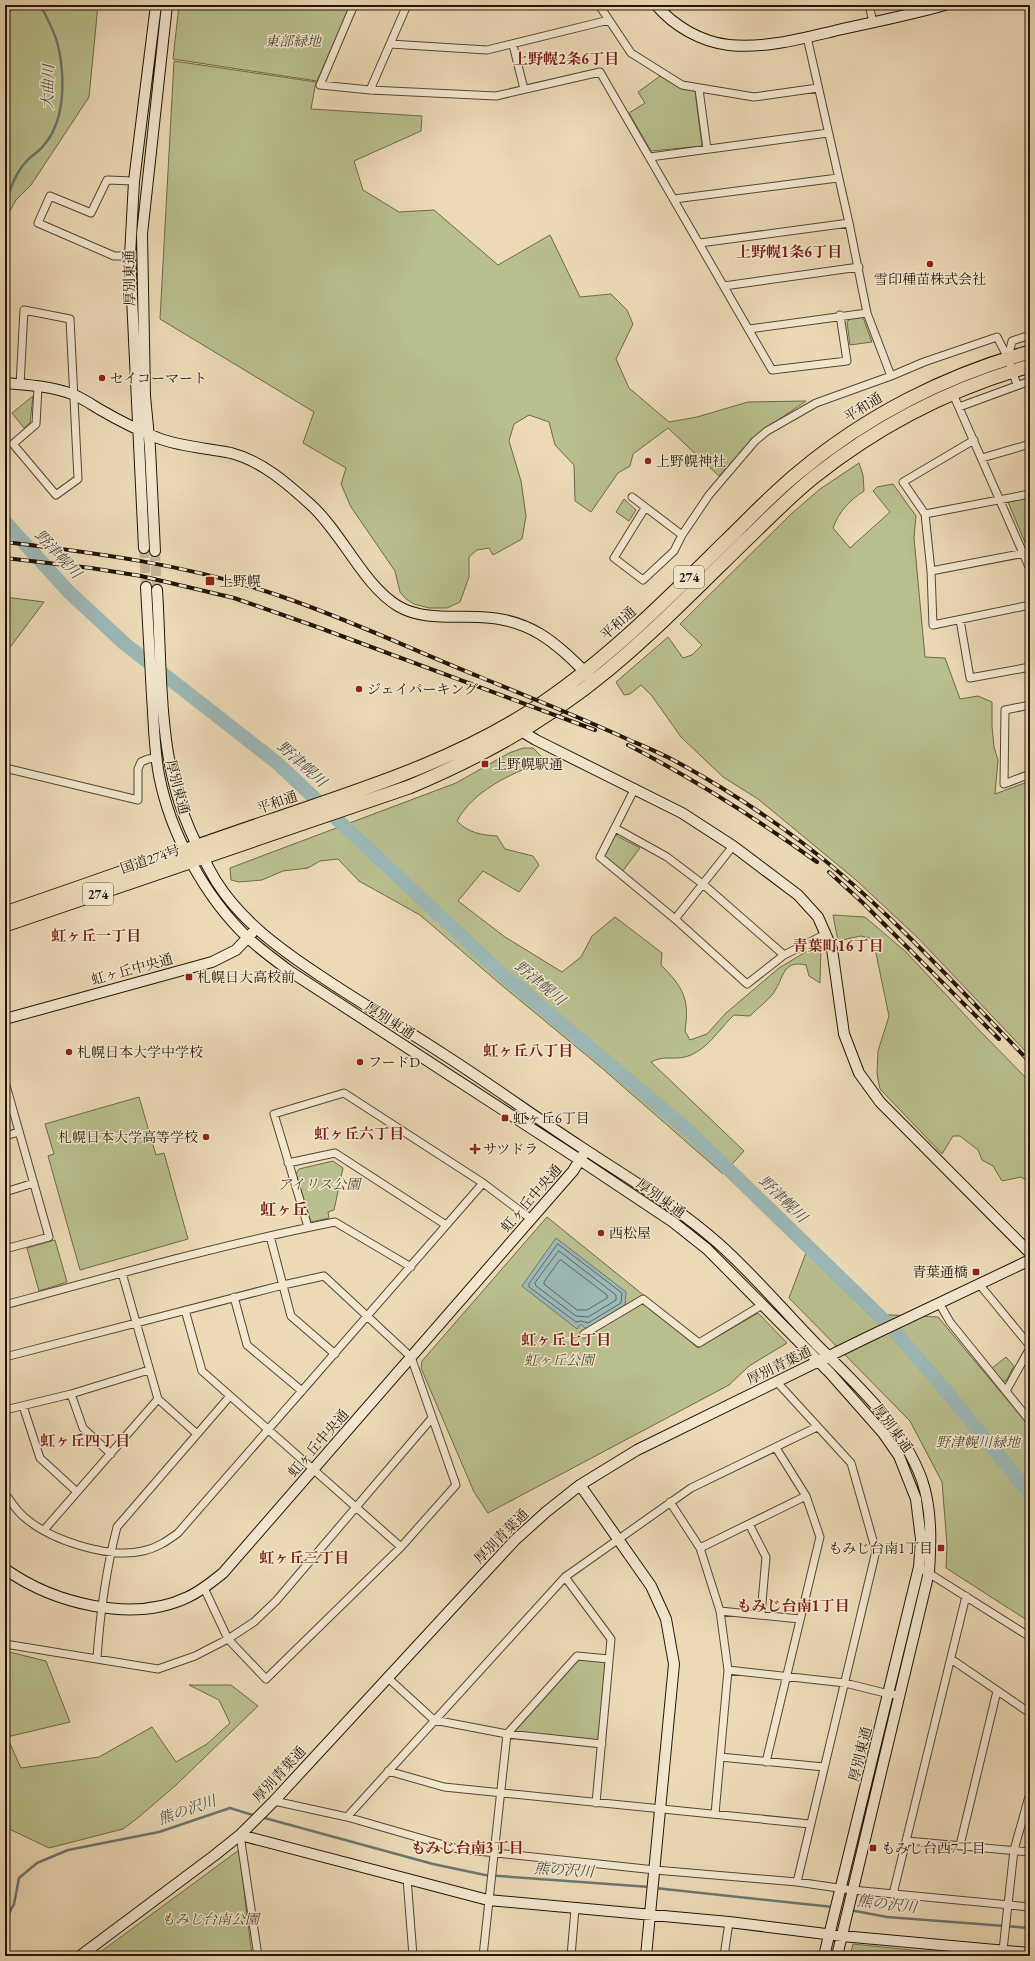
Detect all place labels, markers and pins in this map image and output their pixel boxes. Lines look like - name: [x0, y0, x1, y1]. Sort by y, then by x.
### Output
- marker: 雪印種苗株式会社: [925, 259, 935, 269]
- place label: 雪印種苗株式会社: [874, 270, 986, 288]
- place label: セイコーマート: [110, 369, 207, 387]
- marker: セイコーマート: [97, 373, 107, 383]
- place label: 上野幌神社: [656, 452, 726, 470]
- marker: 上野幌神社: [643, 456, 653, 466]
- place label: 上野幌: [219, 572, 261, 590]
- marker: 上野幌: [204, 575, 216, 587]
- place label: ジェイパーキング: [367, 680, 478, 698]
- marker: ジェイパーキング: [354, 684, 364, 694]
- place label: 上野幌駅通: [493, 755, 563, 773]
- marker: 上野幌駅通: [480, 759, 490, 769]
- place label: 札幌日大高校前: [197, 968, 295, 986]
- marker: 札幌日大高校前: [184, 972, 194, 982]
- place label: 札幌日本大学中学校: [77, 1043, 203, 1061]
- marker: 札幌日本大学中学校: [64, 1047, 74, 1057]
- place label: フードD: [368, 1053, 421, 1071]
- marker: フードD: [355, 1057, 365, 1067]
- place label: 虹ヶ丘6丁目: [513, 1109, 590, 1127]
- marker: 虹ヶ丘6丁目: [500, 1113, 510, 1123]
- place label: 札幌日本大学高等学校: [58, 1128, 198, 1146]
- marker: 札幌日本大学高等学校: [201, 1132, 211, 1142]
- place label: サツドラ: [483, 1140, 538, 1158]
- marker: サツドラ: [470, 1144, 480, 1154]
- place label: 西松屋: [609, 1224, 651, 1242]
- marker: 西松屋: [596, 1228, 606, 1238]
- place label: 青葉通橋: [912, 1263, 968, 1281]
- marker: 青葉通橋: [971, 1267, 981, 1277]
- place label: もみじ台南1丁目: [828, 1539, 933, 1557]
- marker: もみじ台南1丁目: [936, 1543, 946, 1553]
- place label: もみじ台西7丁目: [881, 1839, 986, 1857]
- marker: もみじ台西7丁目: [868, 1843, 878, 1853]

